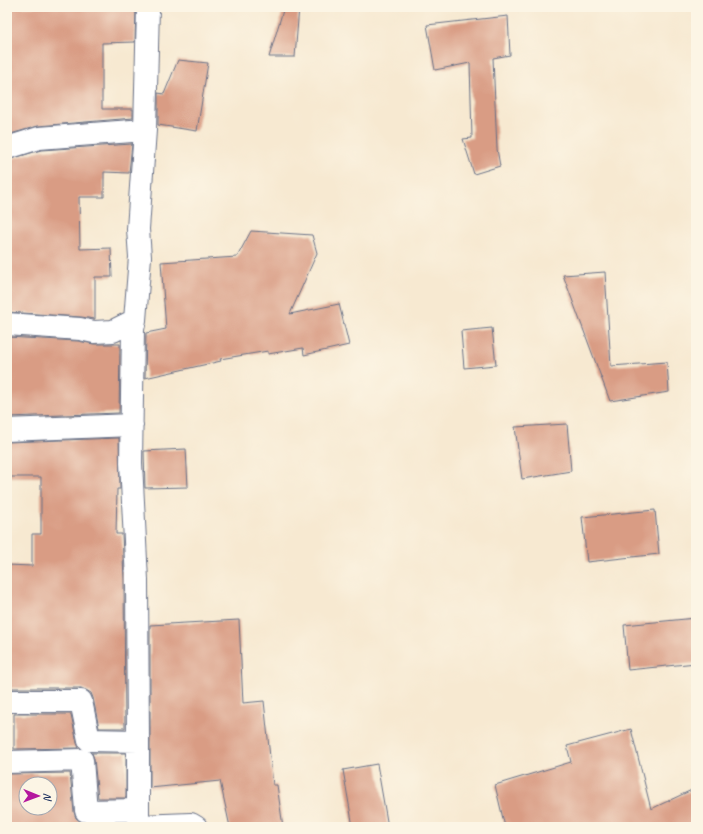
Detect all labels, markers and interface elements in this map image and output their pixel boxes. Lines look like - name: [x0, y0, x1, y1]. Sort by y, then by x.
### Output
- north arrow: [18, 776, 58, 816]
- text: N: [41, 793, 55, 802]

